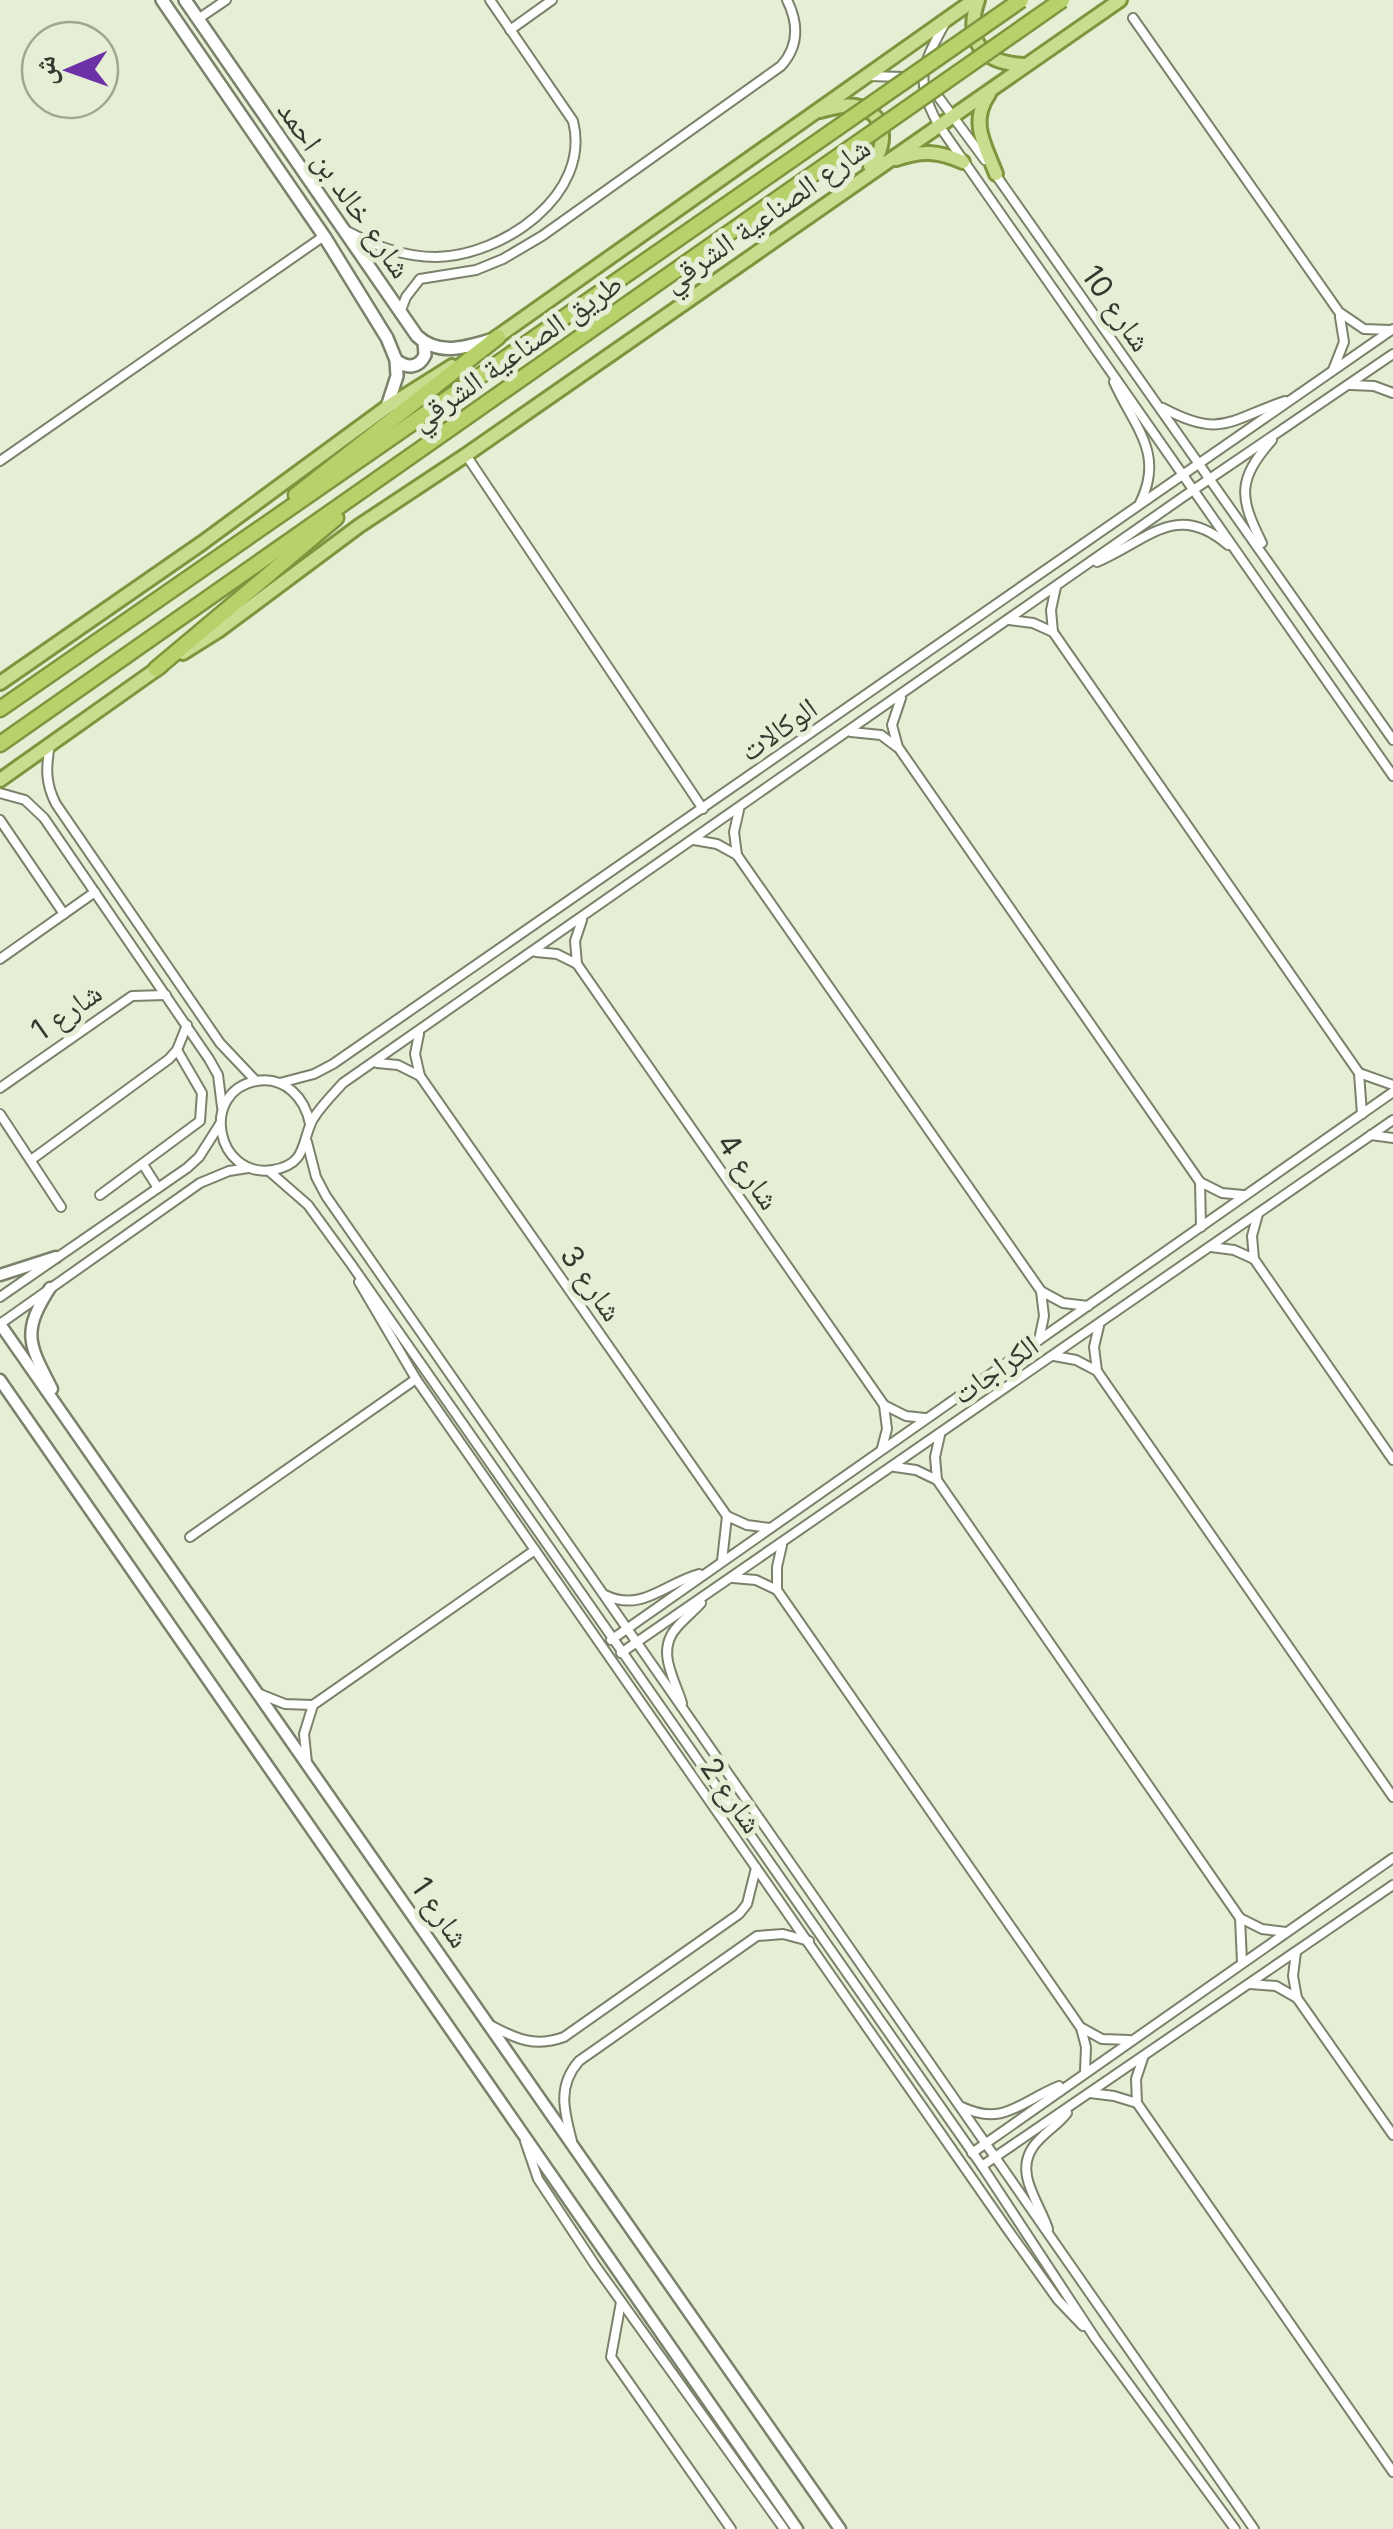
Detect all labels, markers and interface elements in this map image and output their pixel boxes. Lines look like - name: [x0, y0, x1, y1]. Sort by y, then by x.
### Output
- north arrow: [20, 20, 120, 120]
- text: ش: [28, 55, 63, 86]
- street label: شارع خالد بن احمد: [269, 93, 419, 286]
- street label: شارع الصناعية الشرقي: [655, 129, 881, 305]
- street label: شارع 10: [1073, 258, 1159, 359]
- street label: طريق الصناعية الشرقي: [403, 265, 632, 443]
- street label: الوكالات: [732, 690, 824, 768]
- street label: شارع 1: [24, 974, 109, 1050]
- street label: شارع 4: [708, 1126, 788, 1217]
- street label: شارع 3: [552, 1238, 631, 1329]
- street label: الكراجات: [945, 1327, 1045, 1411]
- street label: شارع 2: [692, 1750, 771, 1841]
- street label: شارع 1: [402, 1870, 478, 1955]

